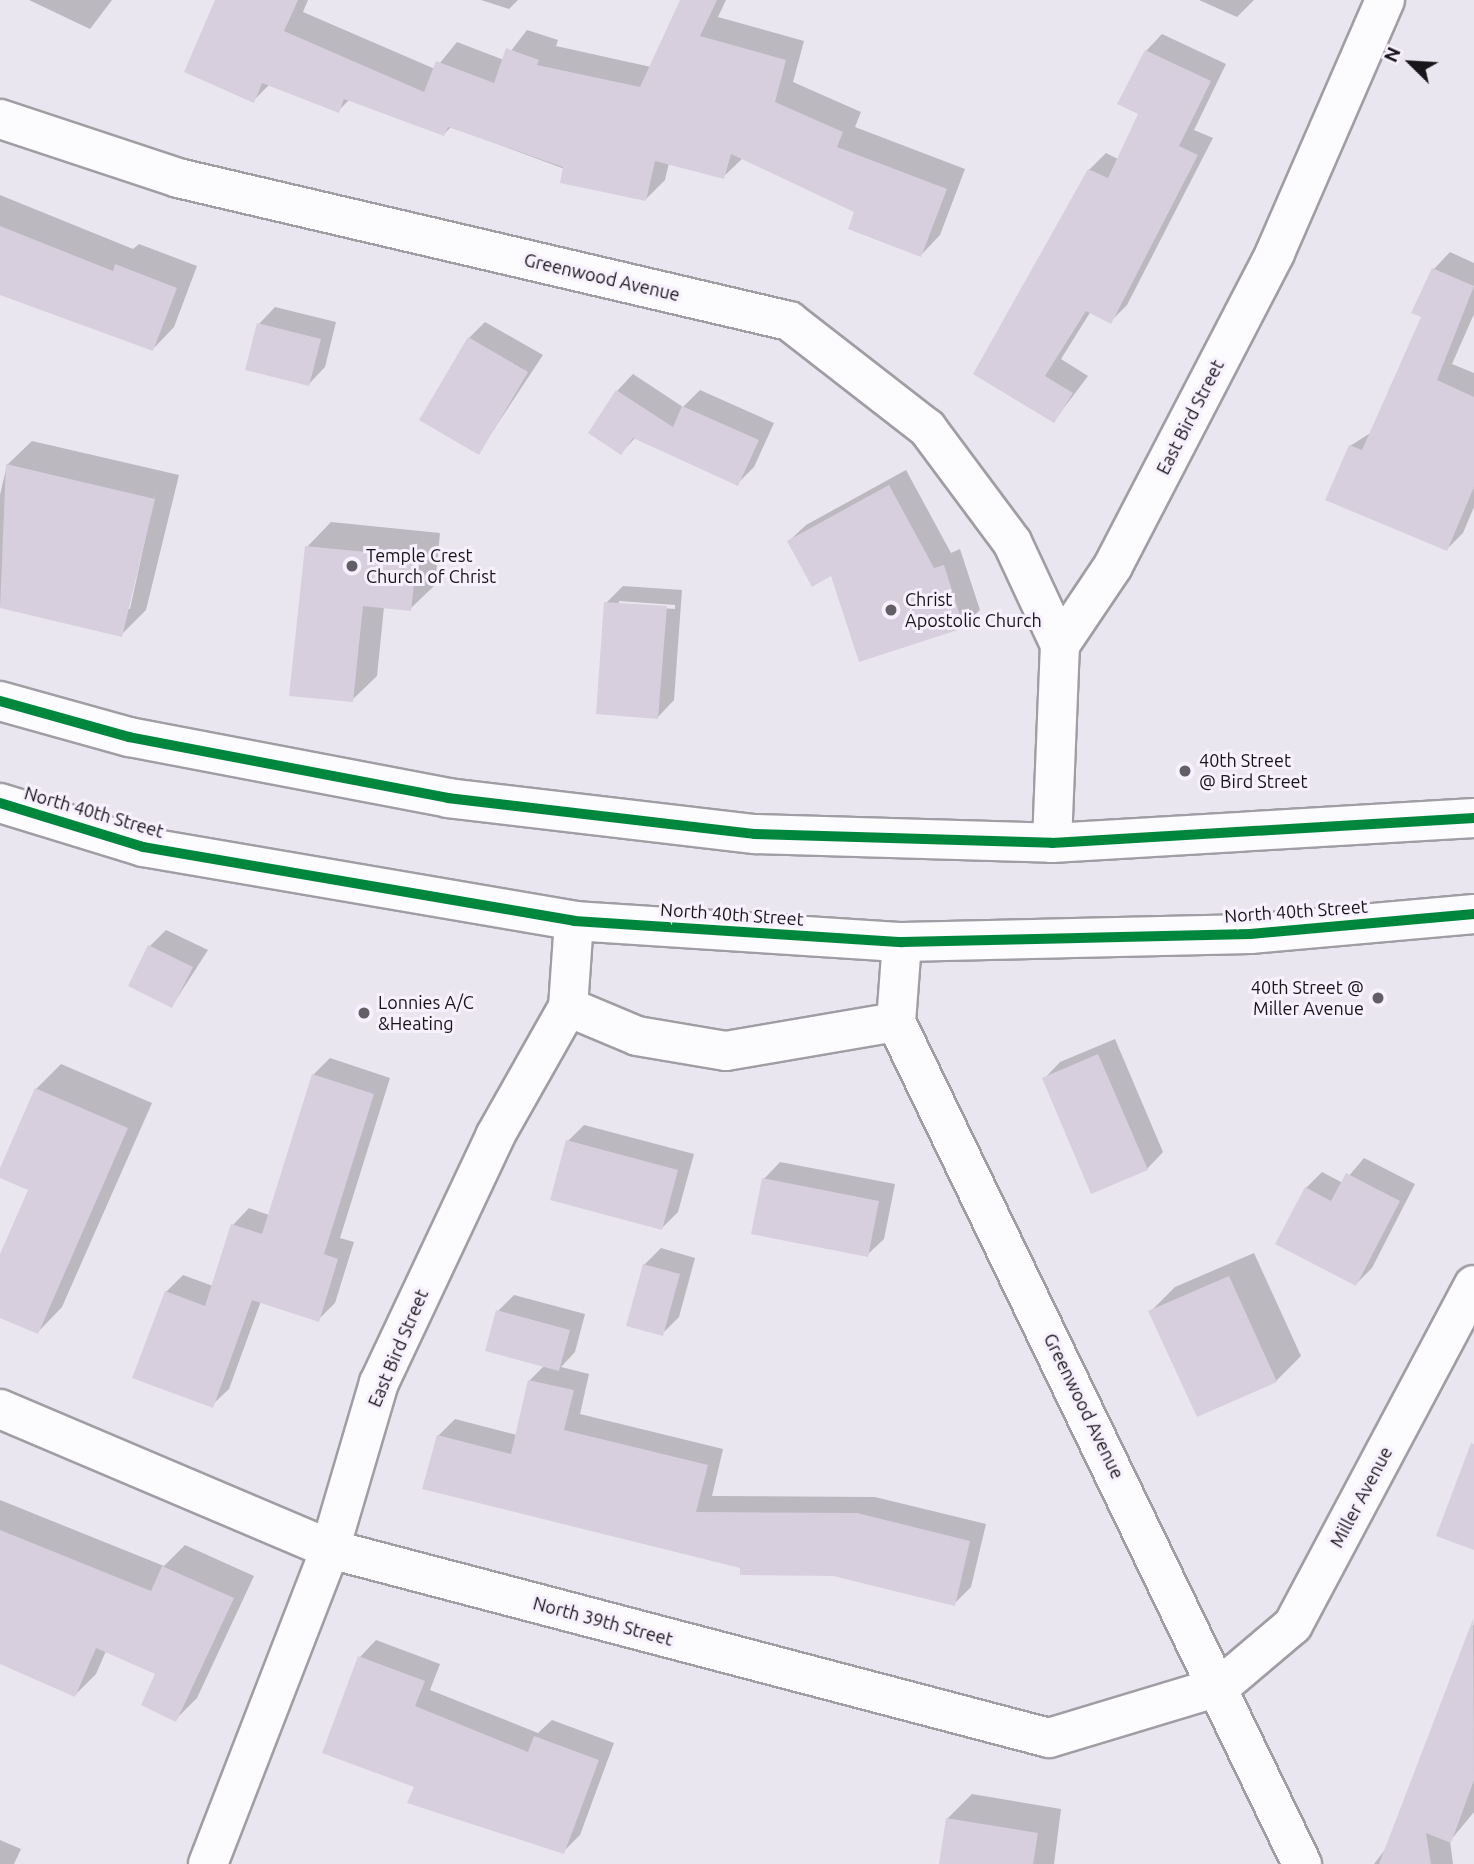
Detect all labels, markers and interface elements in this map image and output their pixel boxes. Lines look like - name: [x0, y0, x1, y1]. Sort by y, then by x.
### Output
- north arrow: [1376, 28, 1446, 98]
- text: N: [1379, 44, 1405, 65]
- street label: Greenwood Avenue: [522, 249, 682, 305]
- street label: East Bird Street: [1152, 356, 1228, 478]
- place label: Temple Crest Church of Christ: [366, 545, 496, 588]
- marker: Temple Crest Church of Christ: [344, 558, 360, 574]
- place label: Christ Apostolic Church: [905, 589, 1042, 632]
- marker: Christ Apostolic Church: [883, 602, 899, 618]
- place label: 40th Street @ Bird Street: [1199, 750, 1308, 792]
- marker: 40th Street @ Bird Street: [1177, 763, 1193, 779]
- street label: North 40th Street: [22, 782, 166, 842]
- street label: North 40th Street: [1224, 895, 1368, 927]
- street label: North 40th Street: [660, 898, 804, 930]
- place label: 40th Street @ Miller Avenue: [1251, 977, 1364, 1020]
- marker: 40th Street @ Miller Avenue: [1370, 990, 1386, 1006]
- place label: Lonnies A/C &Heating: [378, 992, 474, 1034]
- marker: Lonnies A/C &Heating: [356, 1005, 372, 1021]
- street label: East Bird Street: [363, 1286, 433, 1410]
- street label: Greenwood Avenue: [1039, 1330, 1129, 1482]
- street label: Miller Avenue: [1325, 1443, 1397, 1551]
- street label: North 39th Street: [531, 1592, 675, 1650]

